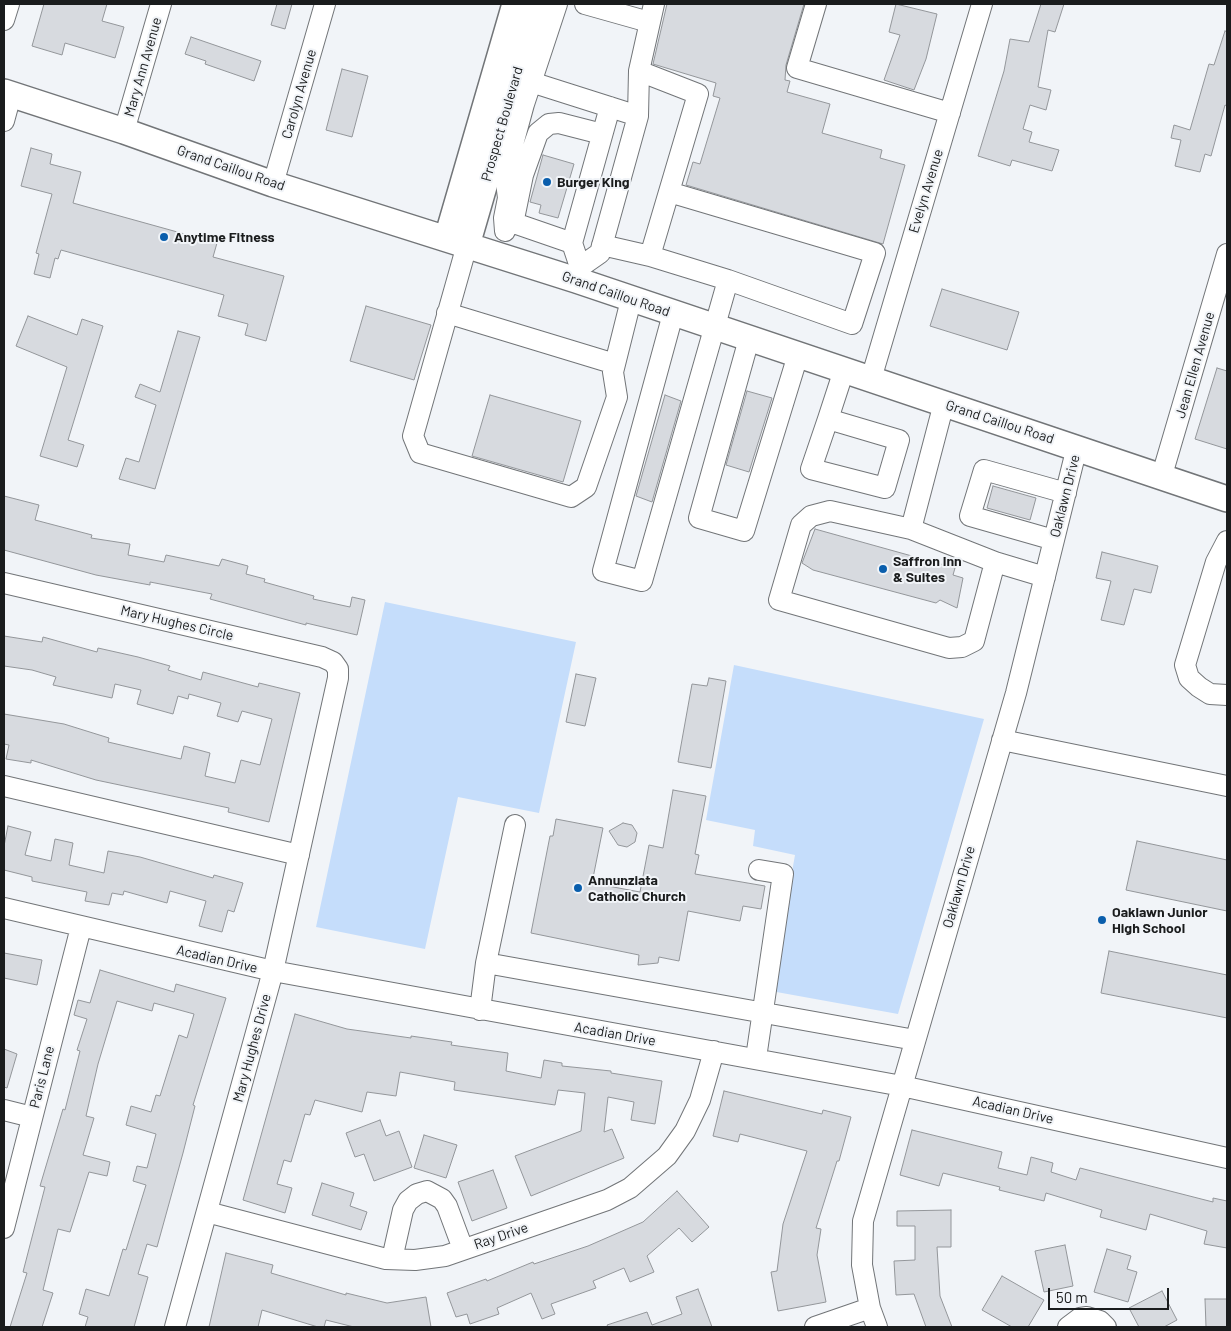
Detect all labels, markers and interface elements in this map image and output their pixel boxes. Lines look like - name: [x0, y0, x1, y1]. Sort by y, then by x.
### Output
- street label: Mary Ann Avenue: [121, 15, 165, 119]
- street label: Carolyn Avenue: [278, 47, 320, 141]
- street label: Prospect Boulevard: [478, 65, 526, 183]
- street label: Grand Caillou Road: [175, 142, 287, 194]
- street label: Evelyn Avenue: [905, 147, 947, 235]
- place label: Burger King: [557, 174, 630, 190]
- marker: Burger King: [541, 176, 553, 188]
- place label: Anytime Fitness: [174, 229, 275, 245]
- marker: Anytime Fitness: [158, 231, 170, 243]
- street label: Grand Caillou Road: [560, 268, 672, 320]
- street label: Jean Ellen Avenue: [1172, 310, 1218, 420]
- street label: Grand Caillou Road: [944, 397, 1056, 447]
- street label: Oaklawn Drive: [1047, 453, 1083, 539]
- place label: Saffron Inn & Suites: [893, 553, 962, 586]
- marker: Saffron Inn & Suites: [877, 563, 889, 575]
- street label: Mary Hughes Circle: [119, 602, 235, 644]
- street label: Oaklawn Drive: [939, 844, 979, 930]
- place label: Annunziata Catholic Church: [588, 872, 686, 904]
- marker: Annunziata Catholic Church: [572, 882, 584, 894]
- place label: Oaklawn Junior High School: [1112, 904, 1208, 936]
- marker: Oaklawn Junior High School: [1096, 914, 1108, 926]
- street label: Acadian Drive: [175, 942, 259, 976]
- street label: Mary Hughes Drive: [229, 992, 275, 1104]
- street label: Acadian Drive: [573, 1019, 657, 1049]
- street label: Paris Lane: [26, 1044, 58, 1110]
- street label: Acadian Drive: [971, 1093, 1055, 1127]
- street label: Ray Drive: [472, 1219, 530, 1253]
- scale bar: [1051, 1278, 1172, 1310]
- text: 50 m: [1056, 1288, 1088, 1306]

